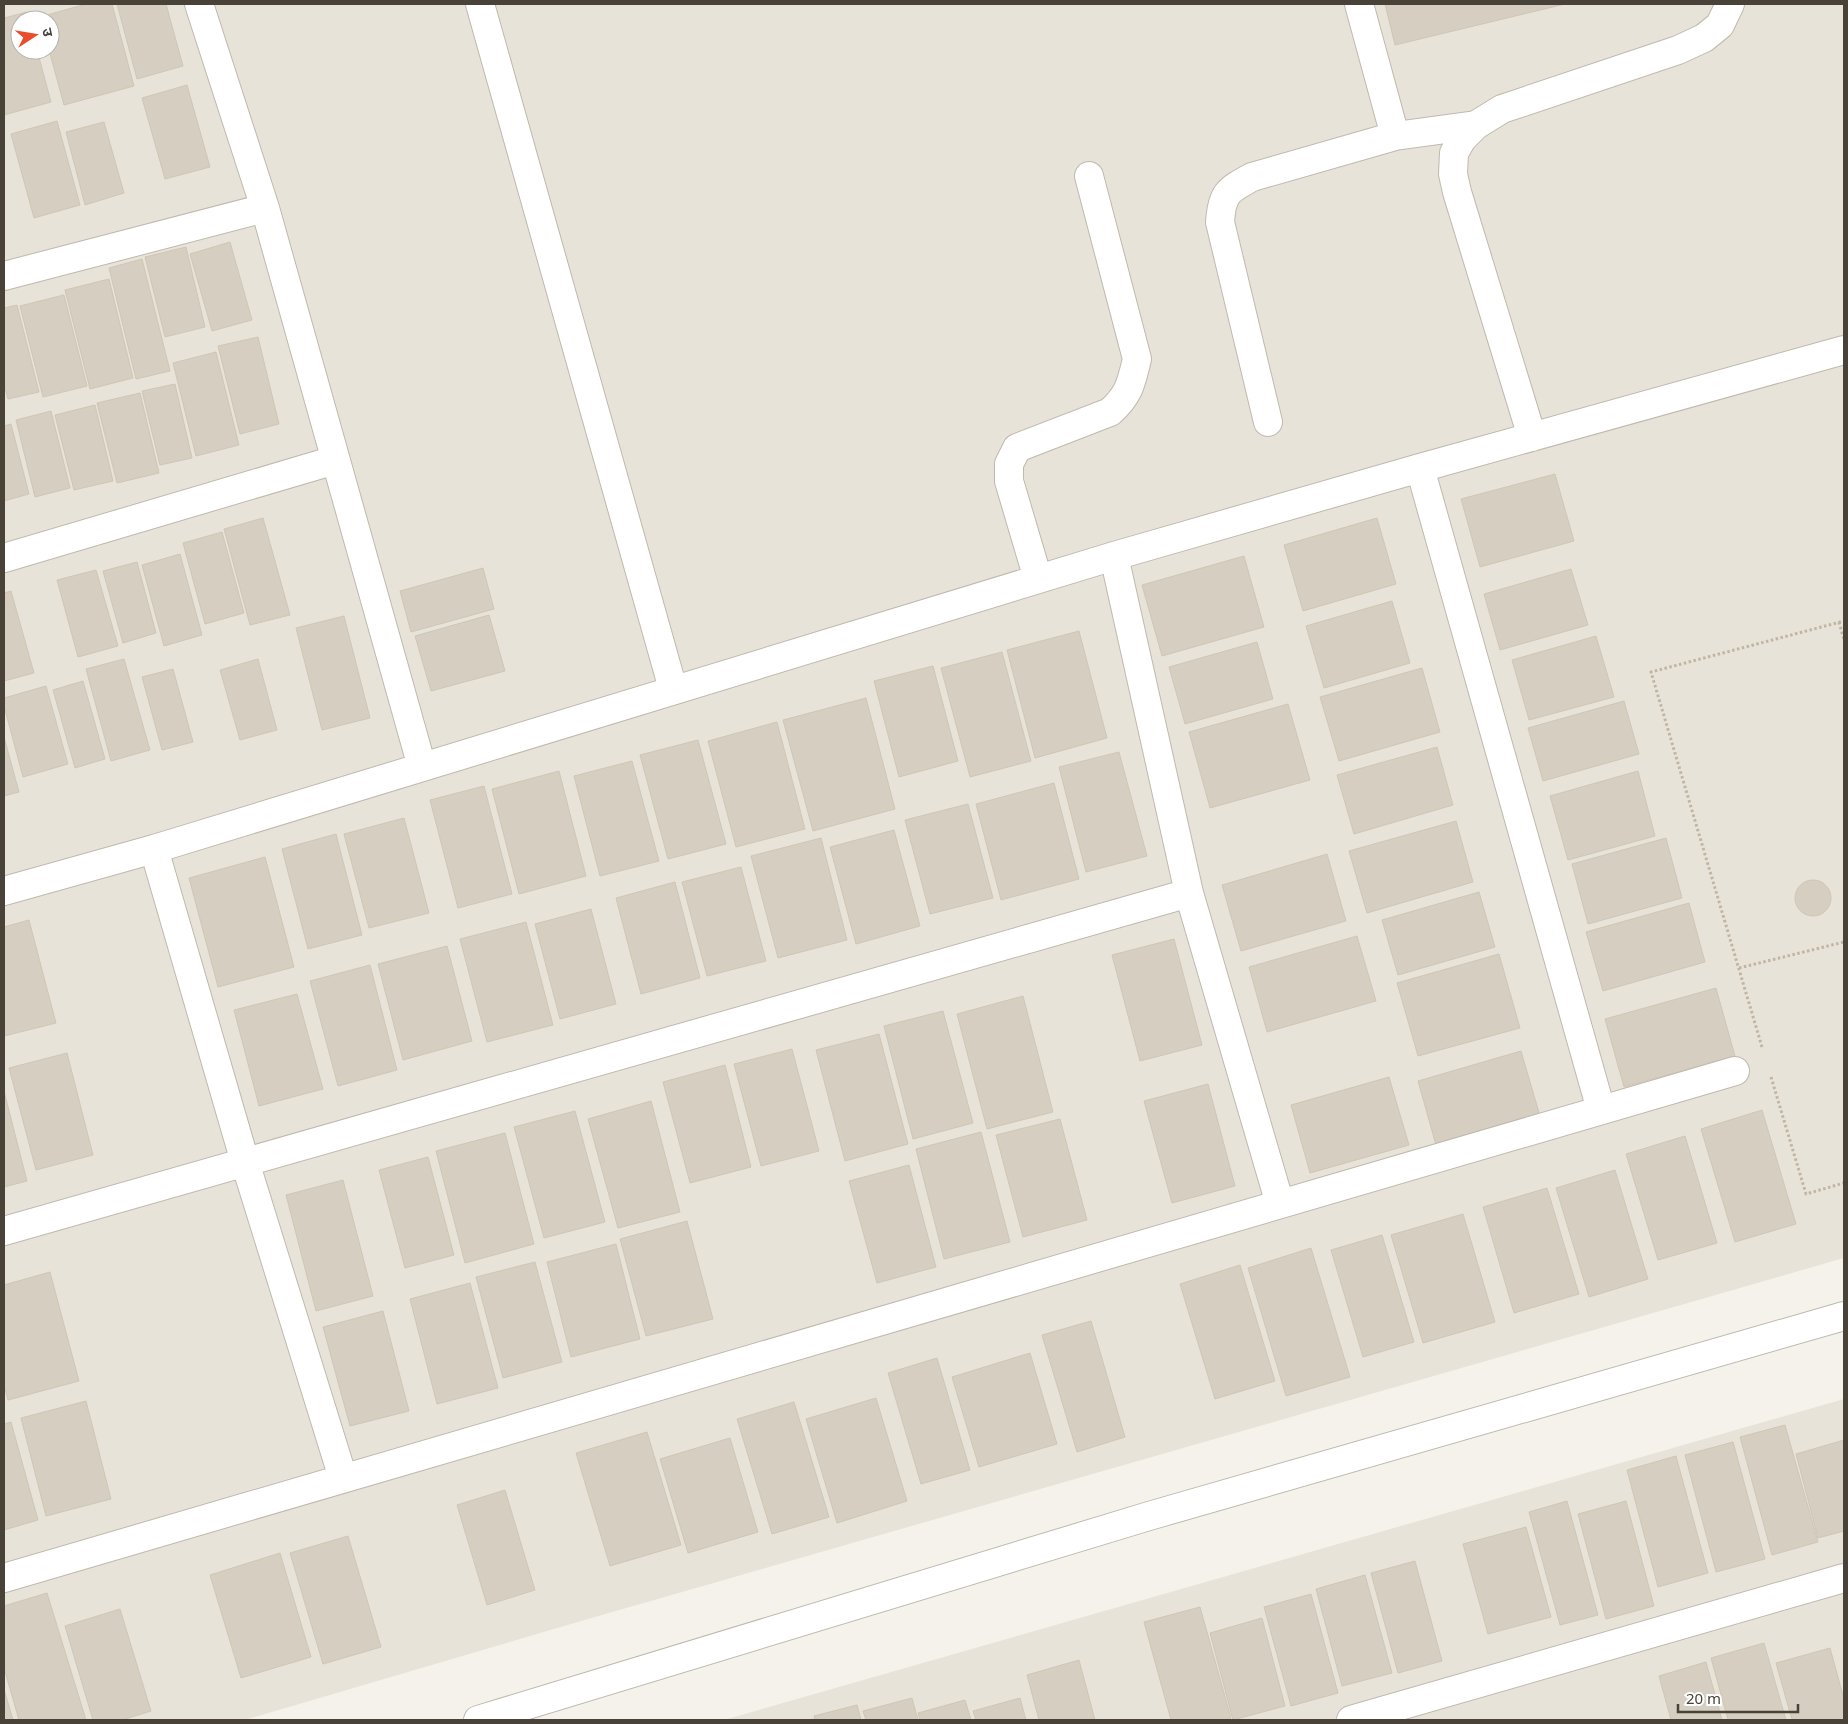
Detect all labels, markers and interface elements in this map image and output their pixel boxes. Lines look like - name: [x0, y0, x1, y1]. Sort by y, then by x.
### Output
- north arrow: [10, 10, 60, 60]
- text: उ: [38, 26, 59, 39]
- scale bar: [1678, 1682, 1798, 1714]
- text: 20 m: [1686, 1688, 1721, 1708]

